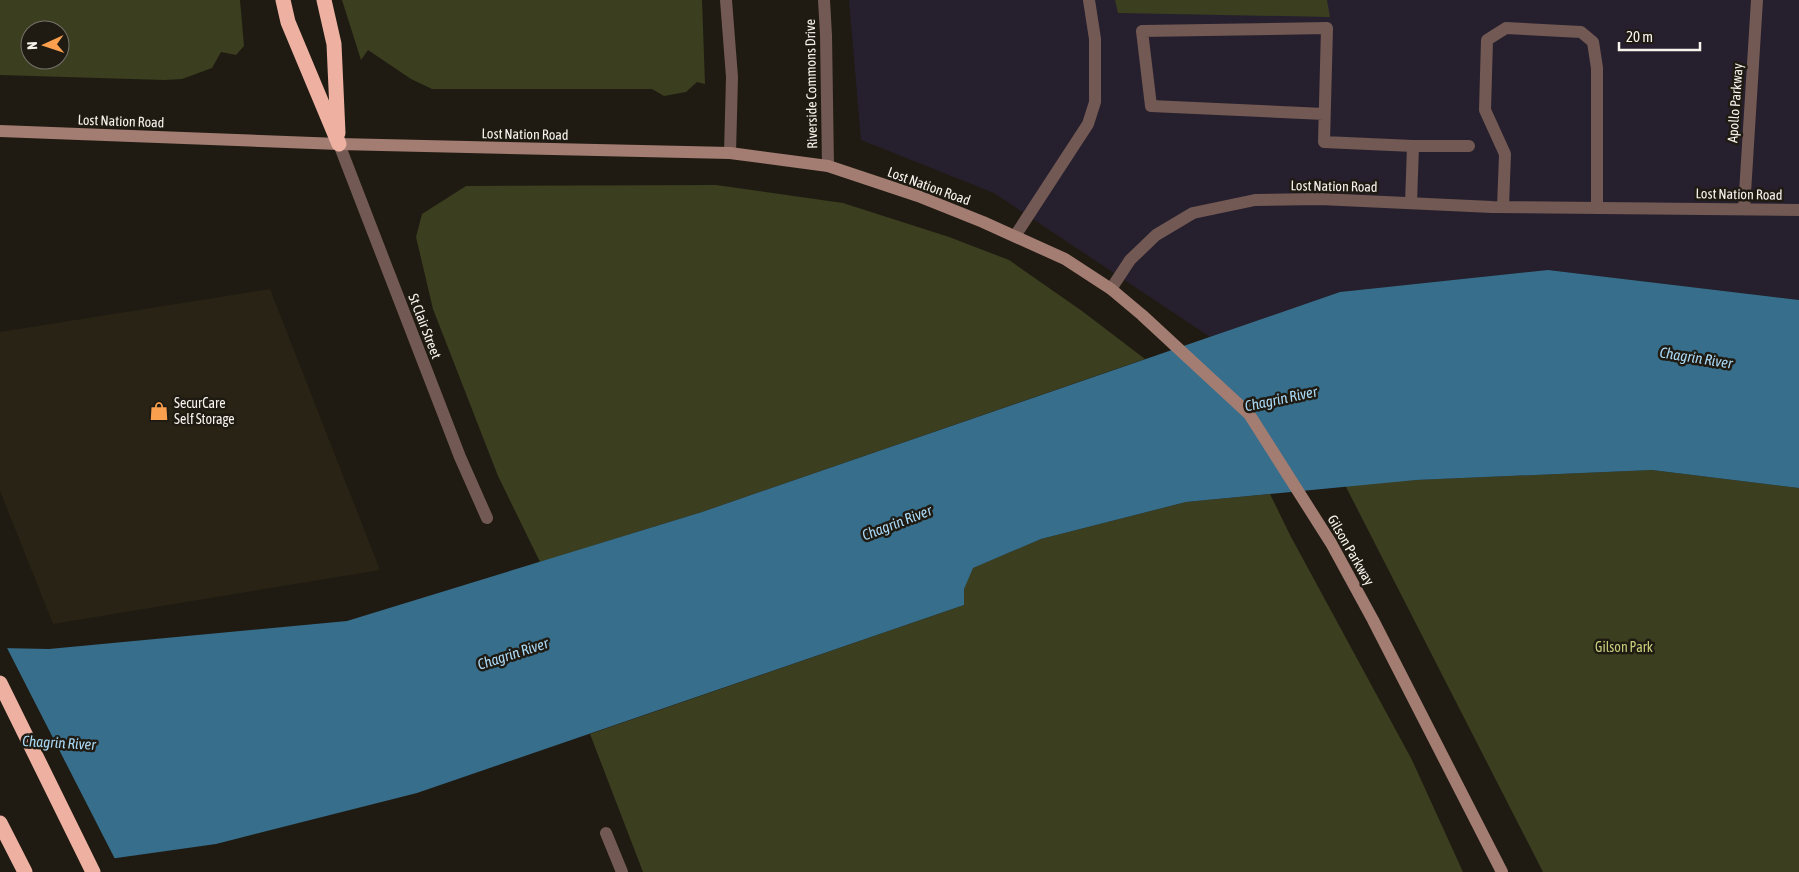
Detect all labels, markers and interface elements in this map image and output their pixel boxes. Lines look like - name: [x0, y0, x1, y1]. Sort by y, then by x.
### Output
- street label: Riverside Commons Drive: [802, 19, 820, 149]
- north arrow: [20, 20, 70, 70]
- scale bar: [1619, 20, 1700, 52]
- text: 20 m: [1626, 28, 1653, 45]
- text: N: [24, 41, 40, 50]
- street label: Apollo Parkway: [1724, 62, 1746, 143]
- street label: Lost Nation Road: [77, 111, 165, 131]
- street label: Lost Nation Road: [481, 125, 569, 143]
- street label: Lost Nation Road: [885, 164, 973, 208]
- street label: Lost Nation Road: [1290, 177, 1378, 195]
- street label: Lost Nation Road: [1695, 185, 1783, 203]
- street label: St Clair Street: [405, 291, 445, 361]
- water label: Chagrin River: [1658, 343, 1734, 372]
- water label: Chagrin River: [1243, 382, 1319, 414]
- place label: SecurCare Self Storage: [174, 395, 235, 427]
- shop icon: SecurCare Self Storage: [148, 400, 170, 422]
- water label: Chagrin River: [859, 501, 935, 544]
- street label: Gilson Parkway: [1324, 512, 1378, 588]
- water label: Chagrin River: [475, 634, 551, 673]
- park label: Gilson Park: [1595, 639, 1653, 655]
- water label: Chagrin River: [22, 732, 97, 753]

